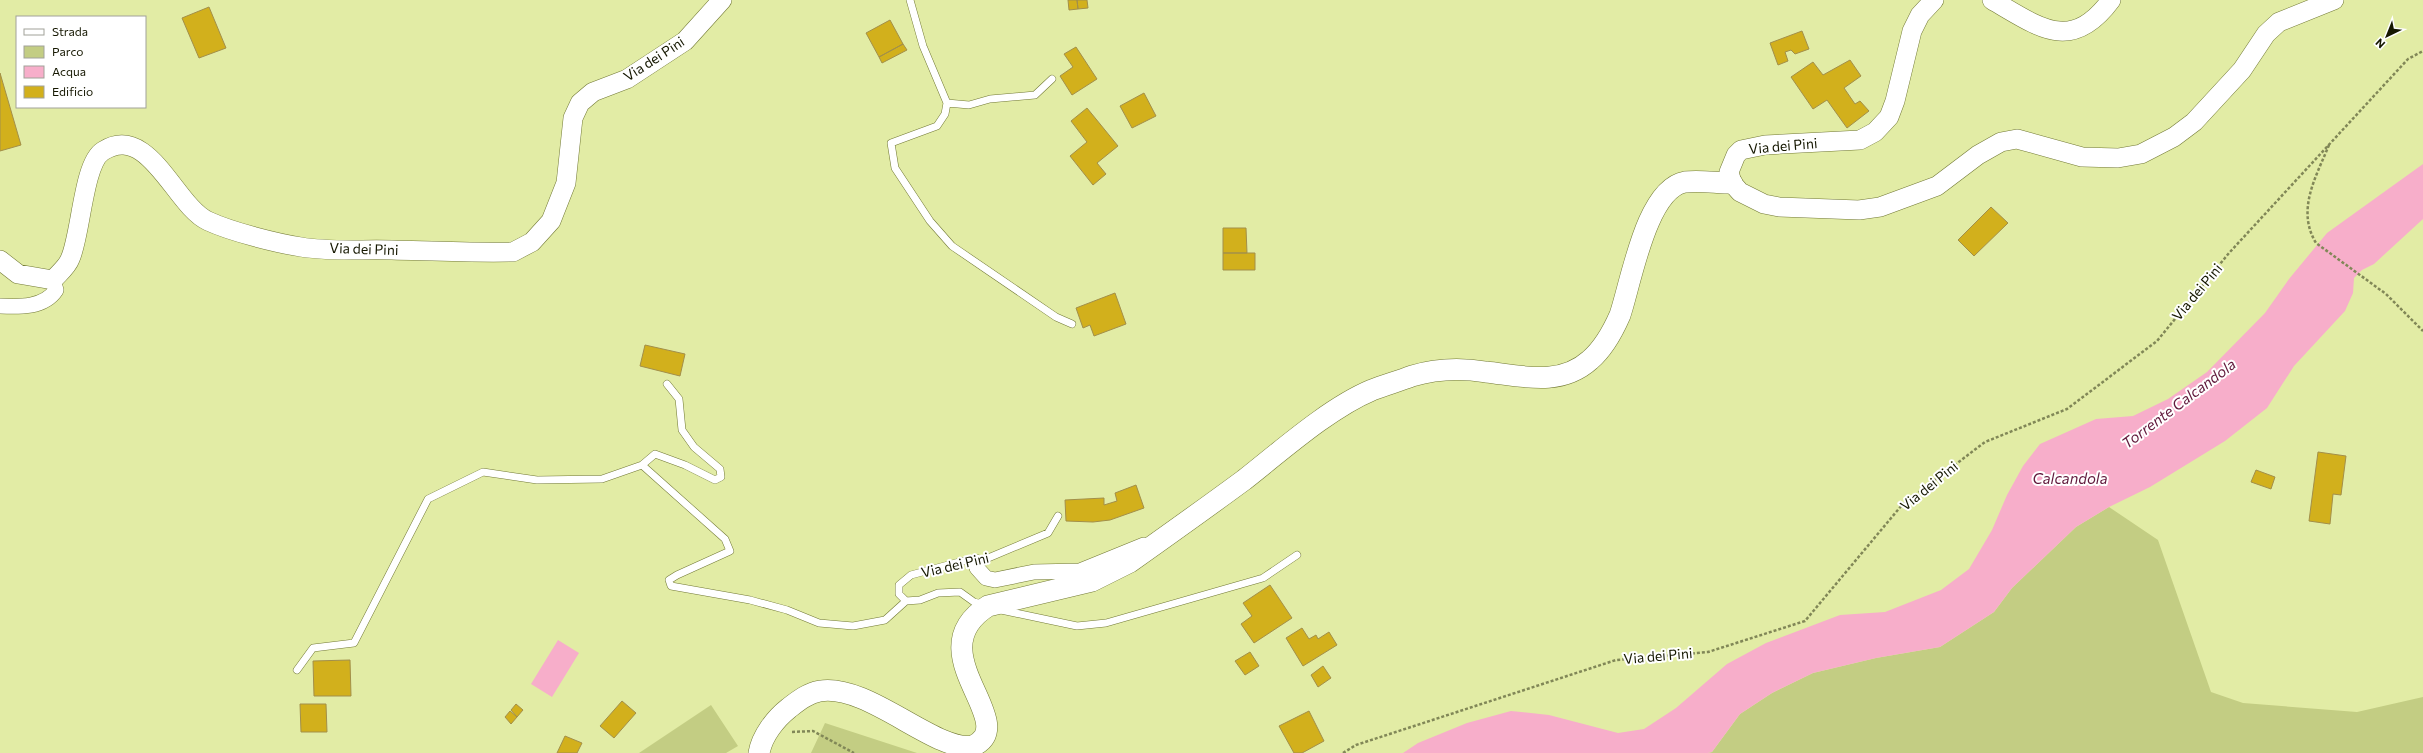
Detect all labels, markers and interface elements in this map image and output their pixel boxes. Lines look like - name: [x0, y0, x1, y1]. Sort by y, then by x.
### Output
- legend: [16, 16, 146, 108]
- north arrow: [2367, 16, 2407, 56]
- text: Strada: [52, 24, 88, 38]
- street label: Via dei Pini: [620, 33, 687, 84]
- text: N: [2372, 36, 2387, 51]
- text: Parco: [52, 44, 84, 58]
- text: Acqua: [52, 64, 86, 78]
- text: Edificio: [52, 84, 93, 98]
- street label: Via dei Pini: [1748, 134, 1818, 157]
- street label: Via dei Pini: [329, 239, 399, 258]
- street label: Via dei Pini: [2168, 260, 2225, 324]
- water label: Torrente Calcandola: [2118, 355, 2239, 452]
- street label: Via dei Pini: [1897, 457, 1961, 514]
- water label: Calcandola: [2032, 469, 2108, 487]
- street label: Via dei Pini: [919, 548, 990, 581]
- street label: Via dei Pini: [1623, 644, 1693, 667]

